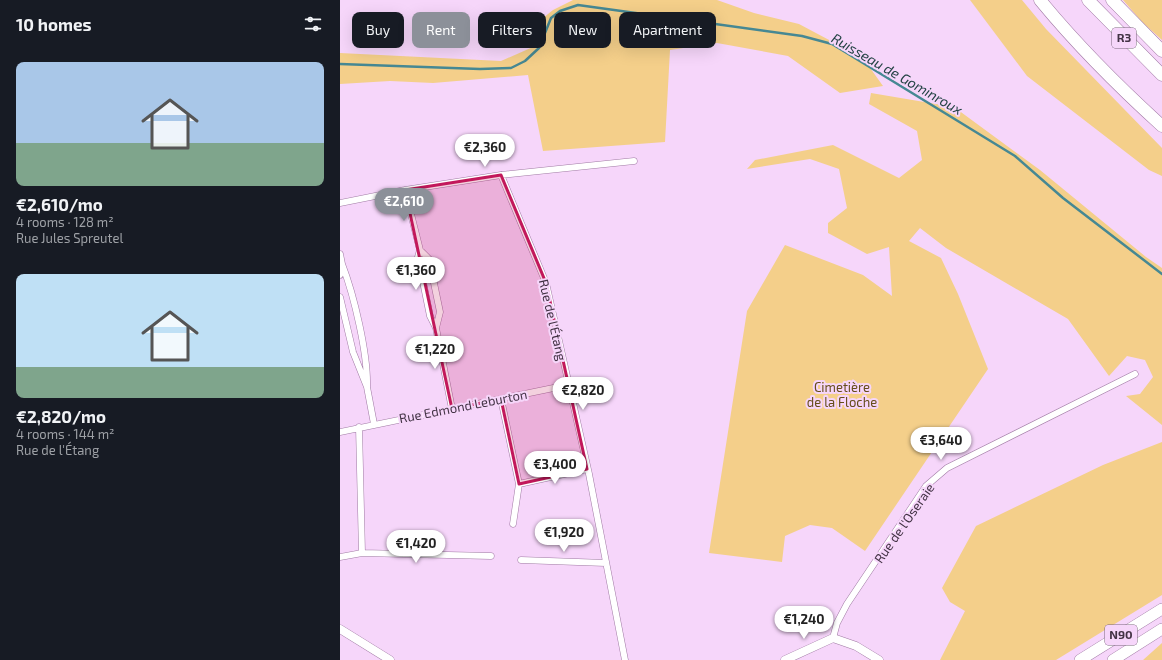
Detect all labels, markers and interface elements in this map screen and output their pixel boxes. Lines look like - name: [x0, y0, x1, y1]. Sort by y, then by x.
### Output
- chip: Buy: [352, 12, 404, 48]
- chip: Rent: [412, 12, 470, 48]
- chip: Filters: [478, 12, 546, 48]
- chip: New: [554, 12, 611, 48]
- chip: Apartment: [619, 12, 716, 48]
- icon: filters: [302, 13, 324, 35]
- text: 10 homes: [16, 14, 92, 34]
- road number: R3: [1112, 28, 1136, 48]
- water label: Ruisseau de Gominroux: [829, 29, 966, 118]
- icon: home: [134, 88, 206, 160]
- pin: €2,360: [452, 134, 518, 168]
- text: €2,360: [464, 139, 506, 155]
- pin: €2,610: [371, 188, 437, 222]
- text: €2,610: [384, 193, 424, 209]
- text: €2,610/mo: [16, 194, 103, 214]
- text: 4 rooms · 128 m²: [16, 214, 114, 230]
- text: Rue Jules Spreutel: [16, 230, 123, 246]
- pin: €1,360: [383, 257, 449, 291]
- text: €1,360: [396, 262, 436, 278]
- street label: Rue de l'Étang: [536, 277, 571, 362]
- icon: home: [134, 300, 206, 372]
- pin: €1,220: [402, 336, 468, 370]
- text: €1,220: [415, 341, 455, 357]
- pin: €2,820: [550, 377, 616, 411]
- park label: Cimetière de la Floche: [807, 379, 877, 410]
- text: €2,820: [562, 382, 604, 398]
- street label: Rue Edmond Leburton: [398, 386, 528, 426]
- text: €2,820/mo: [16, 406, 106, 426]
- text: 4 rooms · 144 m²: [16, 426, 114, 442]
- pin: €3,640: [908, 427, 974, 461]
- text: €3,640: [919, 432, 963, 448]
- text: Rue de l'Étang: [16, 442, 99, 458]
- pin: €3,400: [522, 451, 588, 485]
- text: €3,400: [533, 456, 577, 472]
- street label: Rue de l'Oseraie: [871, 480, 937, 566]
- pin: €1,920: [531, 519, 597, 553]
- text: €1,920: [544, 524, 584, 540]
- pin: €1,420: [383, 530, 449, 564]
- text: €1,420: [395, 535, 437, 551]
- pin: €1,240: [771, 606, 837, 640]
- text: €1,240: [783, 611, 825, 627]
- road number: N90: [1105, 625, 1137, 645]

